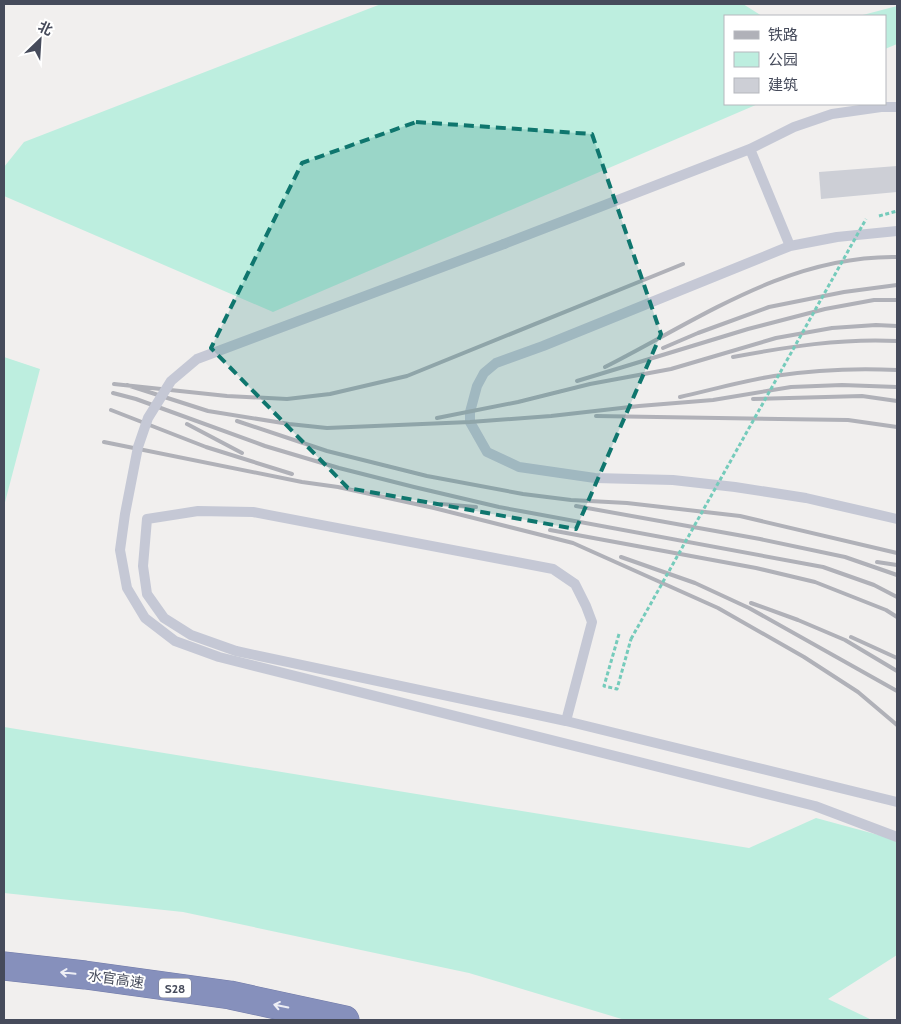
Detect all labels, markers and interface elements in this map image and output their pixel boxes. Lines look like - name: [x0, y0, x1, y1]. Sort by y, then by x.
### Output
- north arrow: [15, 15, 65, 65]
- legend: [724, 15, 886, 105]
- text: 北: [35, 17, 56, 39]
- text: 铁路: [768, 26, 798, 44]
- text: 公园: [768, 51, 798, 69]
- text: 建筑: [768, 76, 798, 94]
- street label: 水官高速: [87, 966, 145, 992]
- one-way arrow: [61, 968, 77, 978]
- road number: S28: [159, 978, 191, 998]
- one-way arrow: [273, 1001, 289, 1010]

